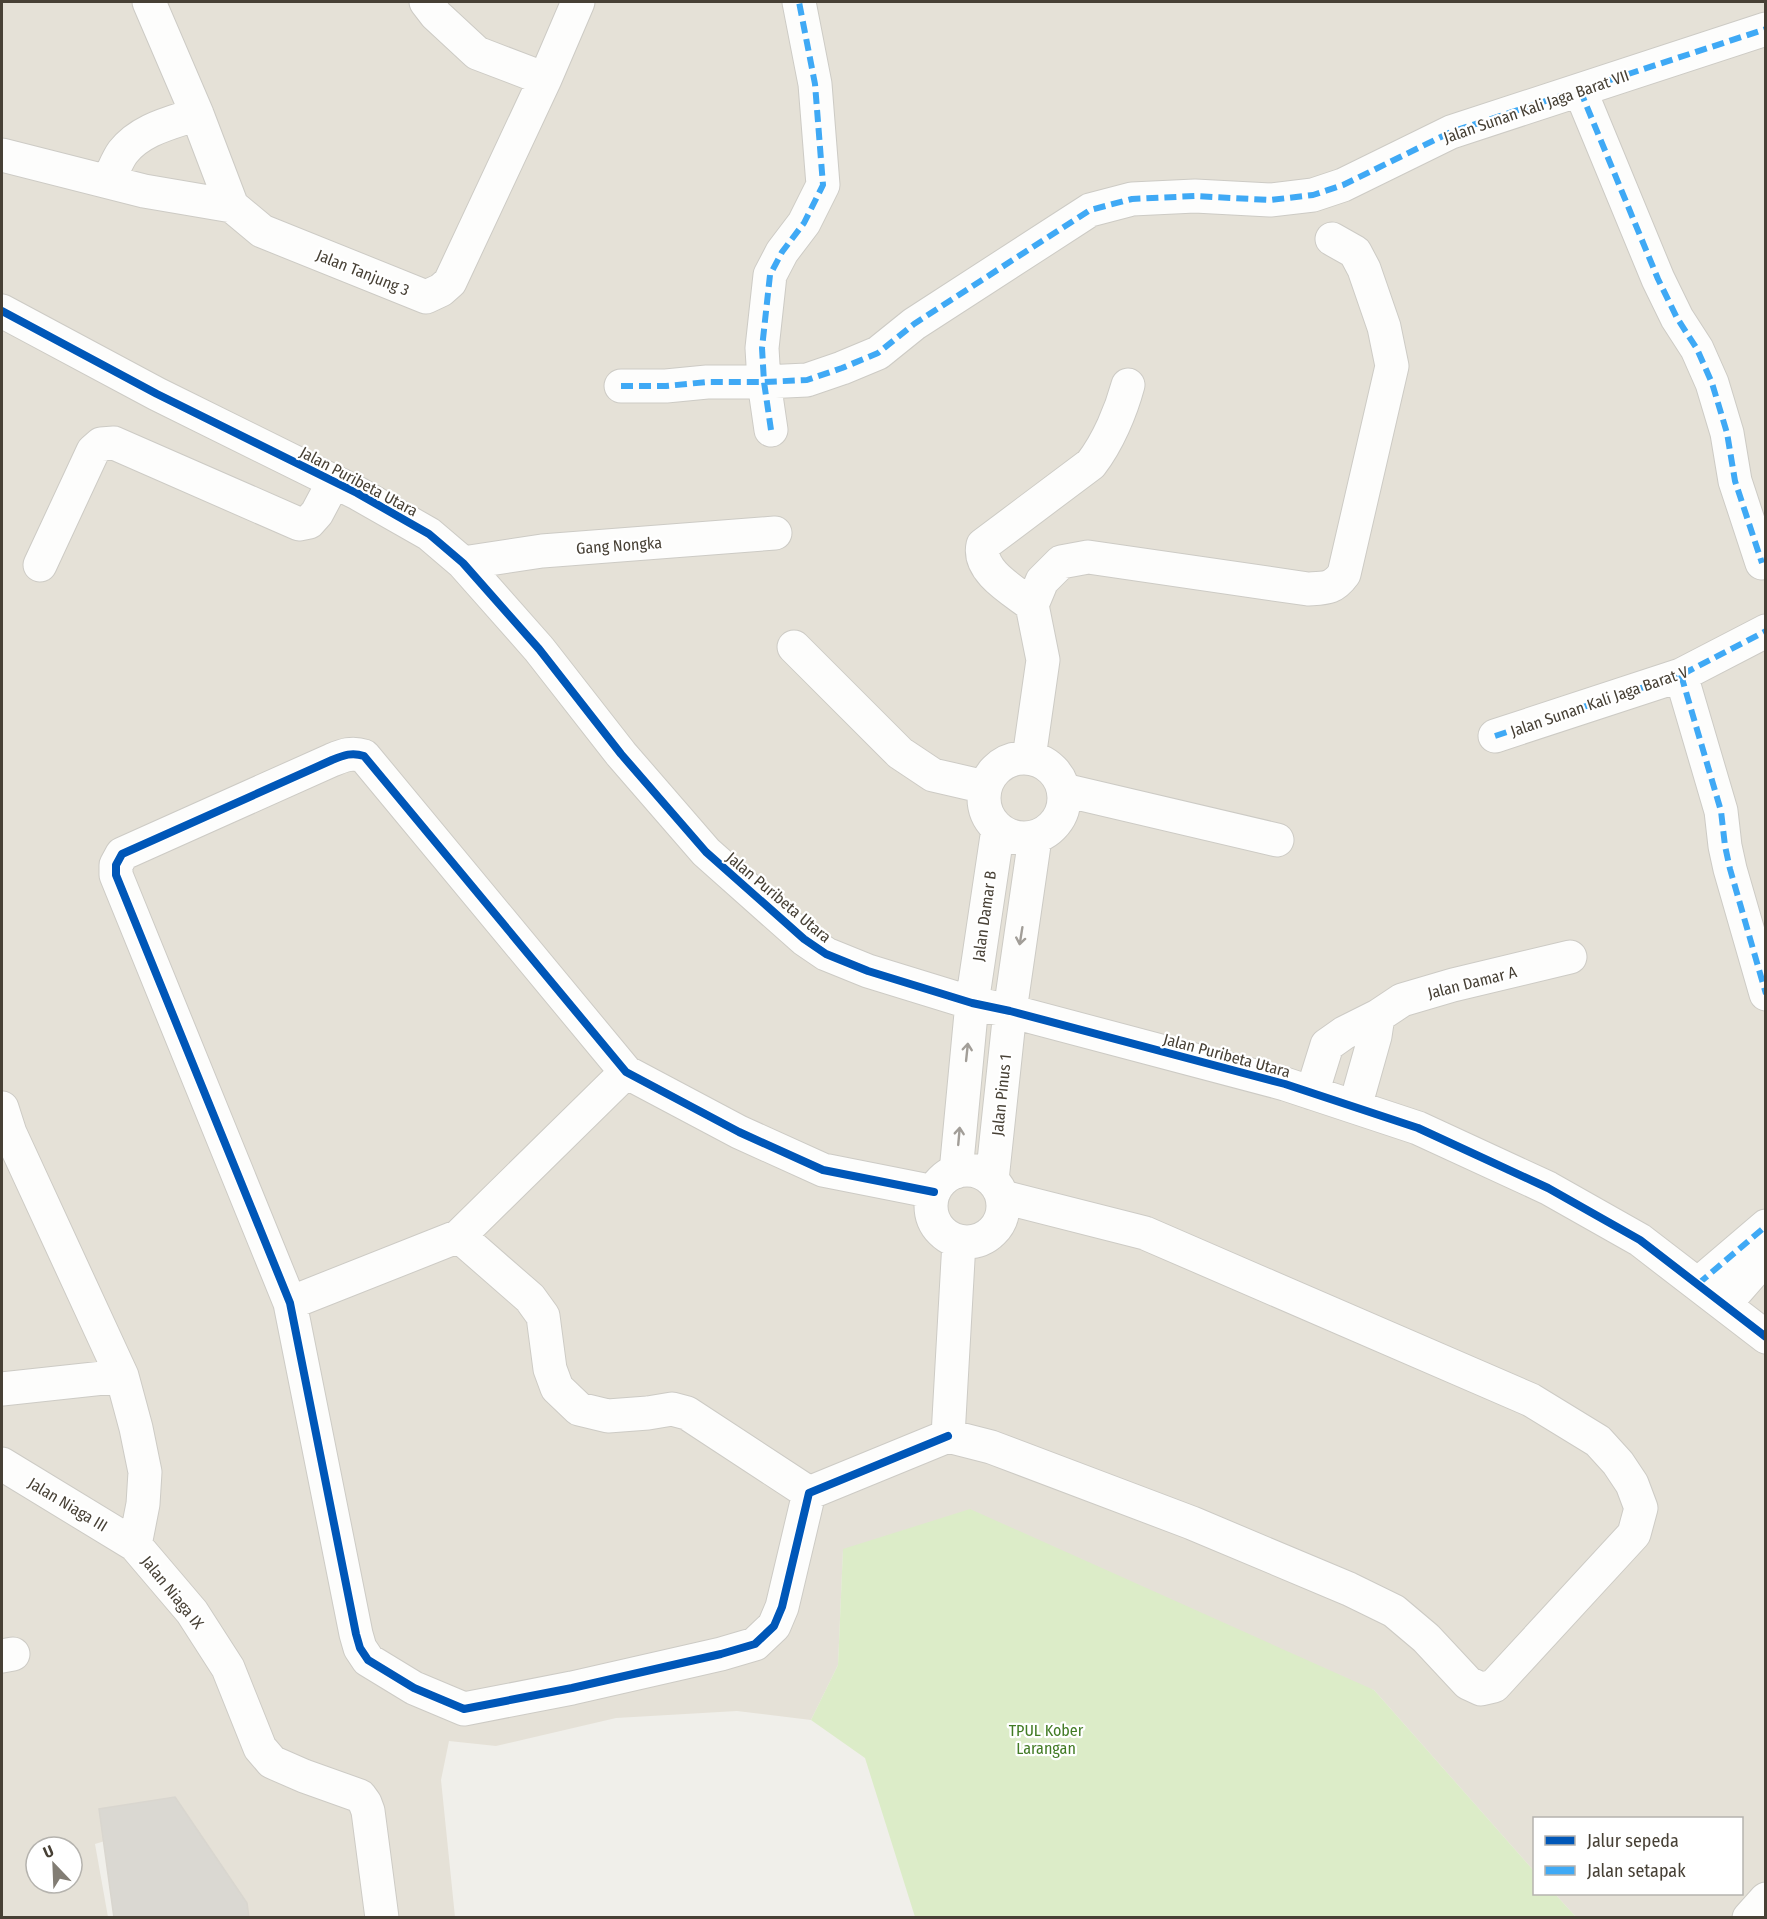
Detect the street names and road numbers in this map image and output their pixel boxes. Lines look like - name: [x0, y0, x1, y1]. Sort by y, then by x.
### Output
- street label: Jalan Sunan Kali Jaga Barat VII: [1441, 66, 1631, 147]
- street label: Jalan Tanjung 3: [314, 245, 412, 300]
- street label: Jalan Puribeta Utara: [297, 442, 421, 521]
- street label: Gang Nongka: [576, 533, 663, 558]
- street label: Jalan Sunan Kali Jaga Barat V: [1508, 662, 1691, 741]
- street label: Jalan Puribeta Utara: [723, 848, 835, 947]
- street label: Jalan Damar B: [969, 869, 1000, 963]
- street label: Jalan Damar A: [1426, 962, 1519, 1003]
- street label: Jalan Puribeta Utara: [1161, 1029, 1293, 1082]
- street label: Jalan Pinus 1: [988, 1053, 1015, 1137]
- street label: Jalan Niaga III: [25, 1473, 111, 1536]
- street label: Jalan Niaga IX: [137, 1552, 208, 1633]

